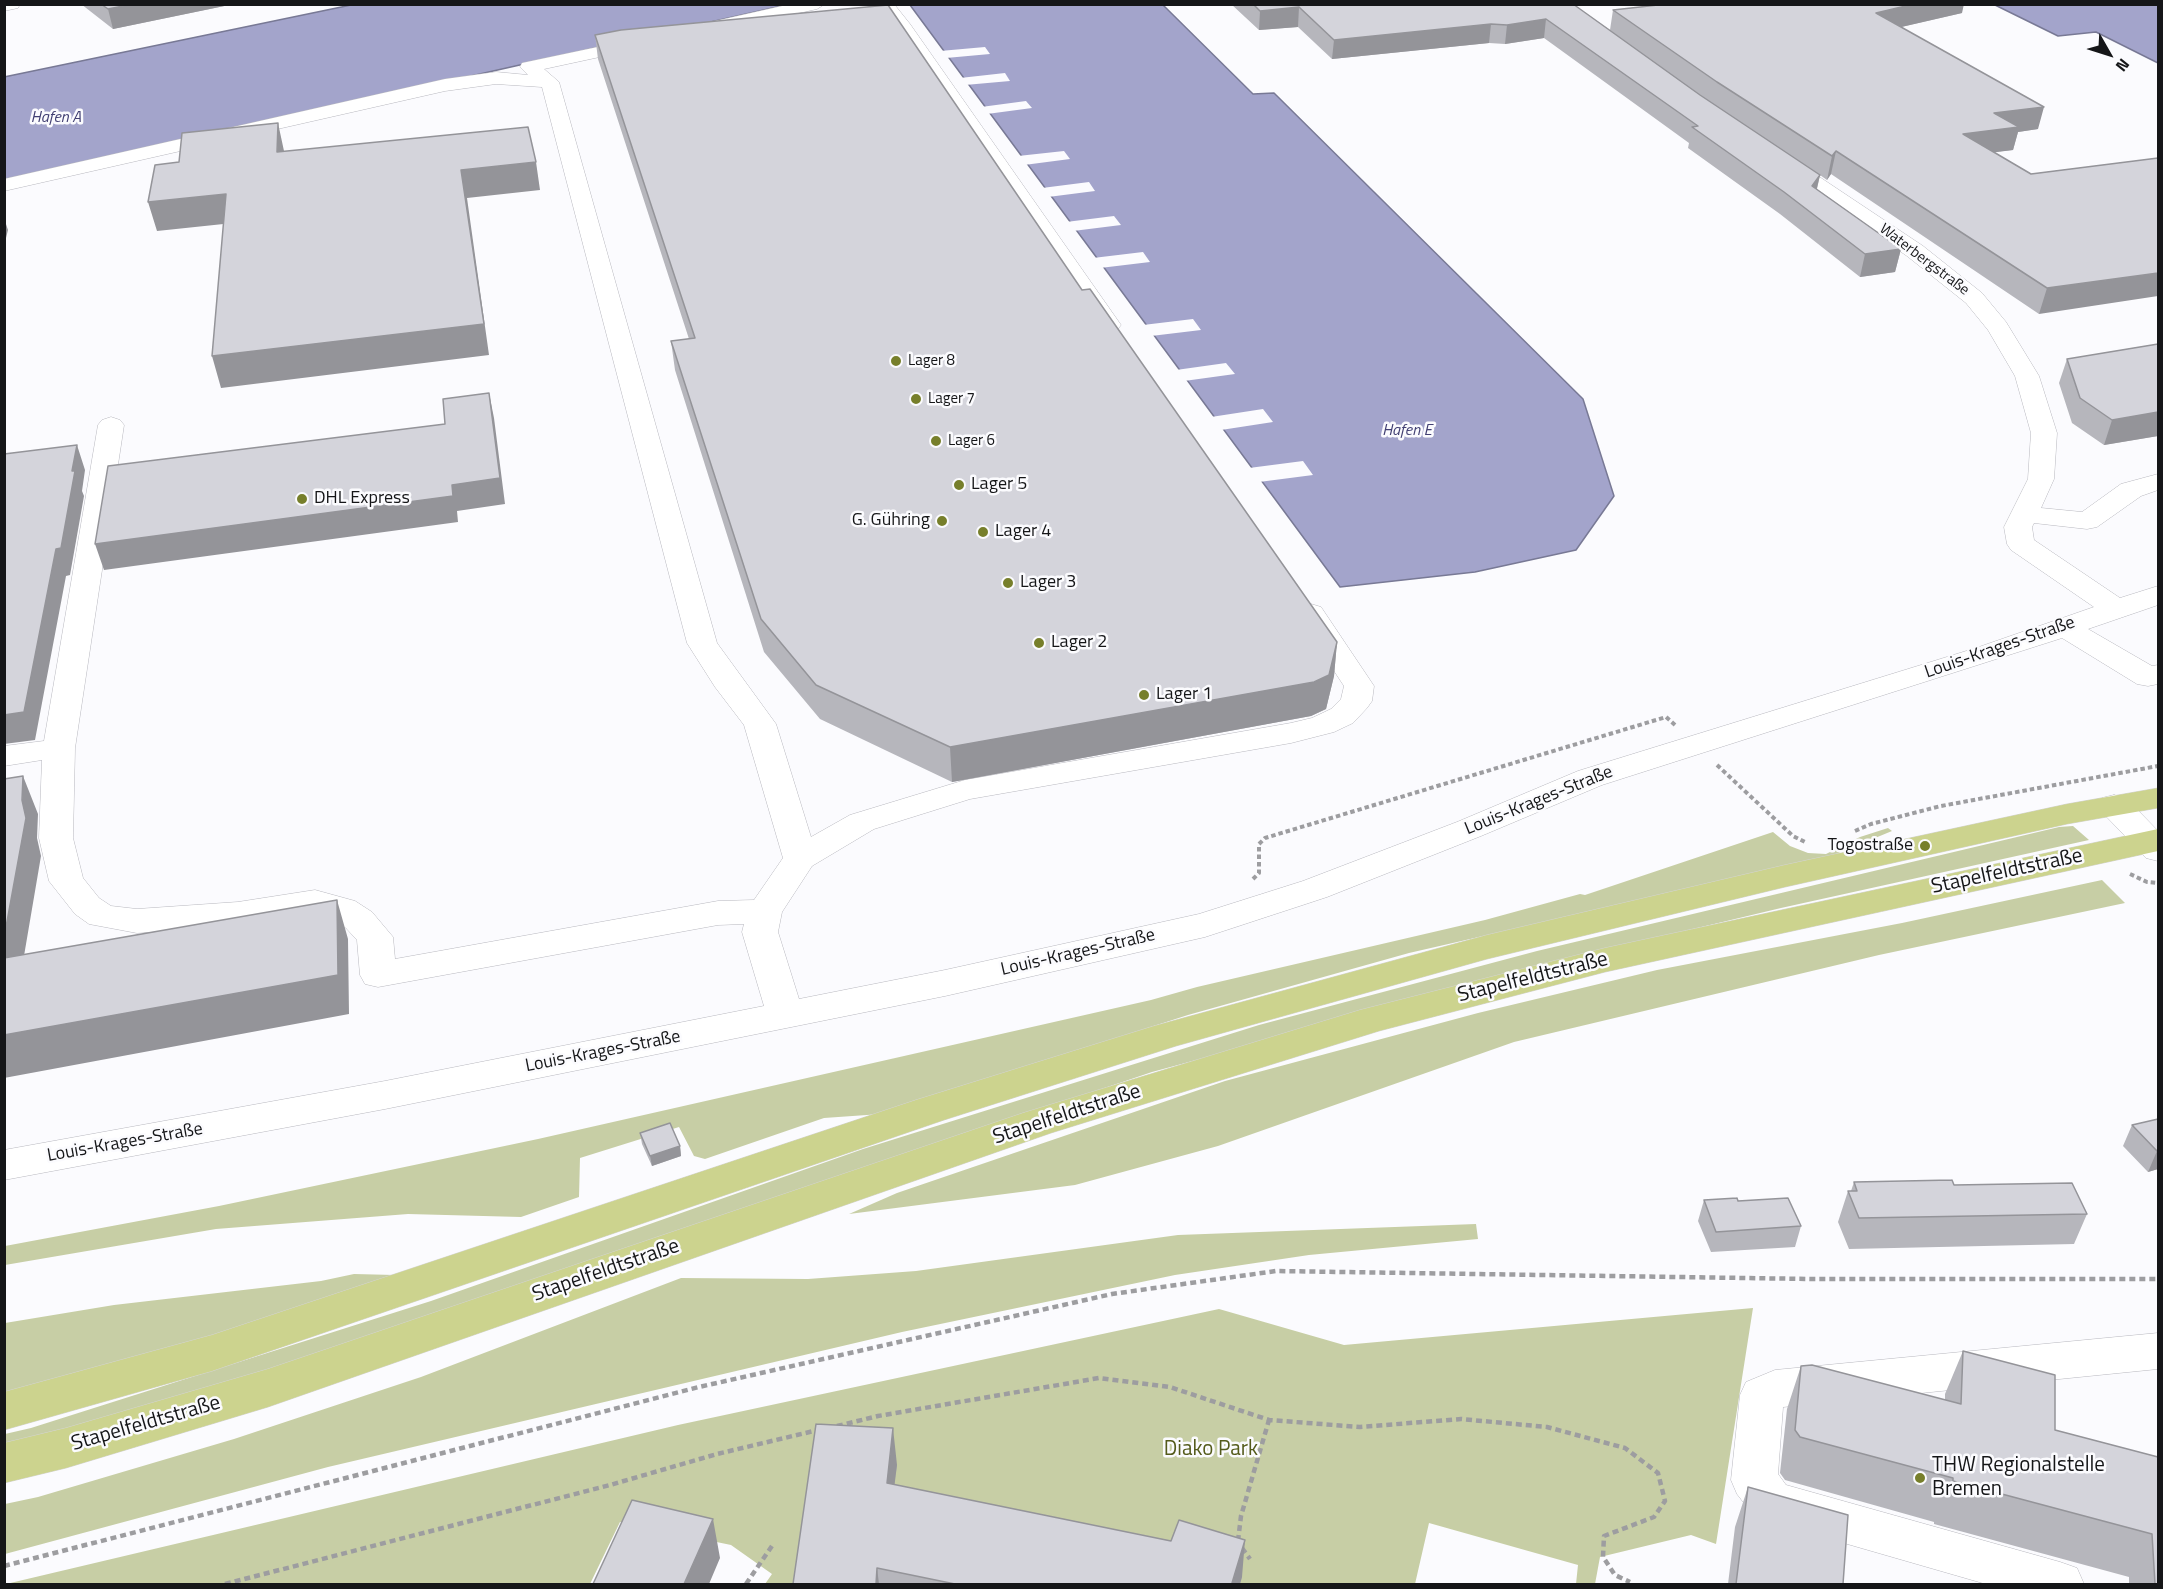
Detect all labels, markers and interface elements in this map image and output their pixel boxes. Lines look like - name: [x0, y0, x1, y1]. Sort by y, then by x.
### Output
- north arrow: [2079, 24, 2139, 84]
- text: N: [2110, 53, 2136, 77]
- water label: Hafen A: [31, 108, 81, 128]
- street label: Waterbergstraße: [1875, 220, 1973, 300]
- place label: Lager 8: [908, 352, 955, 370]
- marker: Lager 8: [889, 354, 903, 368]
- place label: Lager 7: [928, 390, 975, 408]
- marker: Lager 7: [909, 392, 923, 406]
- water label: Hafen E: [1382, 421, 1432, 441]
- place label: Lager 6: [948, 432, 995, 450]
- marker: Lager 6: [929, 434, 943, 448]
- place label: Lager 5: [971, 474, 1027, 496]
- marker: Lager 5: [952, 478, 966, 492]
- place label: DHL Express: [314, 488, 410, 510]
- marker: DHL Express: [295, 492, 309, 506]
- place label: G. Gühring: [852, 510, 930, 532]
- marker: G. Gühring: [935, 514, 949, 528]
- place label: Lager 4: [995, 521, 1051, 543]
- marker: Lager 4: [976, 525, 990, 539]
- place label: Lager 3: [1020, 572, 1076, 594]
- marker: Lager 3: [1001, 576, 1015, 590]
- street label: Louis-Krages-Straße: [1922, 612, 2078, 684]
- place label: Lager 2: [1051, 632, 1107, 654]
- marker: Lager 2: [1032, 636, 1046, 650]
- place label: Lager 1: [1156, 684, 1212, 706]
- marker: Lager 1: [1137, 688, 1151, 702]
- street label: Louis-Krages-Straße: [1462, 761, 1616, 841]
- place label: Togostraße: [1828, 835, 1913, 857]
- marker: Togostraße: [1918, 839, 1932, 853]
- street label: Stapelfeldtstraße: [1929, 844, 2085, 900]
- street label: Louis-Krages-Straße: [999, 925, 1157, 981]
- street label: Stapelfeldtstraße: [1455, 947, 1611, 1009]
- street label: Louis-Krages-Straße: [524, 1026, 682, 1078]
- street label: Stapelfeldtstraße: [990, 1079, 1144, 1151]
- street label: Louis-Krages-Straße: [46, 1119, 204, 1167]
- street label: Stapelfeldtstraße: [529, 1234, 683, 1308]
- street label: Stapelfeldtstraße: [69, 1391, 223, 1457]
- park label: Diako Park: [1164, 1437, 1258, 1463]
- place label: THW Regionalstelle Bremen: [1932, 1453, 2105, 1503]
- marker: THW Regionalstelle Bremen: [1913, 1471, 1927, 1485]

